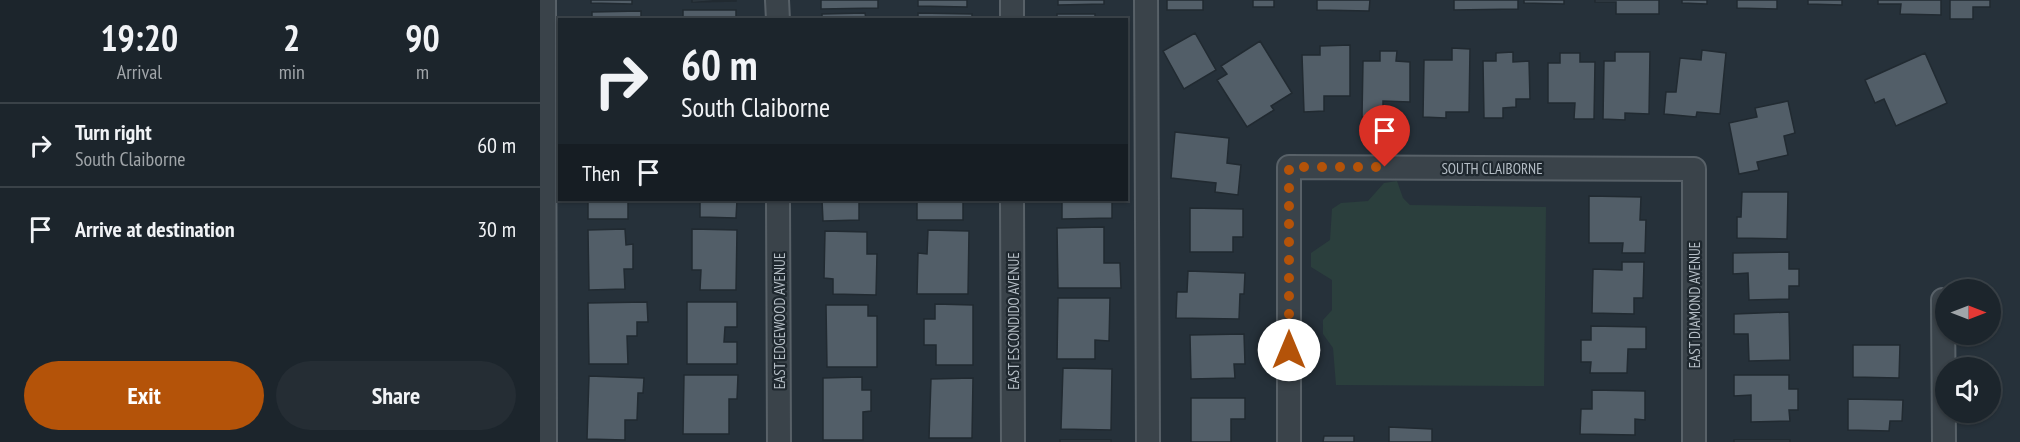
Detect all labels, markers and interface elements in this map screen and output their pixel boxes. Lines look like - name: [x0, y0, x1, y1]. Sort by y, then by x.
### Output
- text: 19:20: [100, 14, 178, 61]
- text: 2: [283, 14, 300, 61]
- text: 90: [405, 14, 440, 61]
- text: 60 m: [681, 37, 758, 92]
- icon: right: [582, 42, 660, 120]
- text: Arrival: [117, 59, 162, 85]
- text: min: [279, 59, 305, 85]
- text: m: [416, 59, 429, 85]
- text: South Claiborne: [681, 90, 830, 124]
- pin: [1359, 105, 1410, 167]
- icon: arrive: [1368, 114, 1401, 147]
- text: Turn right: [75, 118, 152, 146]
- icon: right: [24, 129, 57, 162]
- text: 60 m: [477, 131, 516, 159]
- text: South Claiborne: [75, 146, 185, 172]
- icon: arrive: [632, 156, 665, 189]
- text: Then: [582, 159, 620, 187]
- street label: SOUTH CLAIBORNE: [1441, 159, 1543, 178]
- icon: arrive: [24, 213, 57, 246]
- text: Arrive at destination: [75, 215, 235, 243]
- text: 30 m: [477, 215, 516, 243]
- street label: EAST DIAMOND AVENUE: [1685, 242, 1704, 368]
- street label: EAST ESCONDIDO AVENUE: [1004, 252, 1023, 390]
- street label: EAST EDGEWOOD AVENUE: [770, 253, 789, 389]
- north arrow: [1935, 279, 2001, 345]
- map controls: [1935, 279, 2001, 423]
- position arrow: [1257, 318, 1321, 382]
- button: sound: [1935, 357, 2001, 423]
- button: Exit: [24, 361, 264, 430]
- button: Share: [276, 361, 516, 430]

